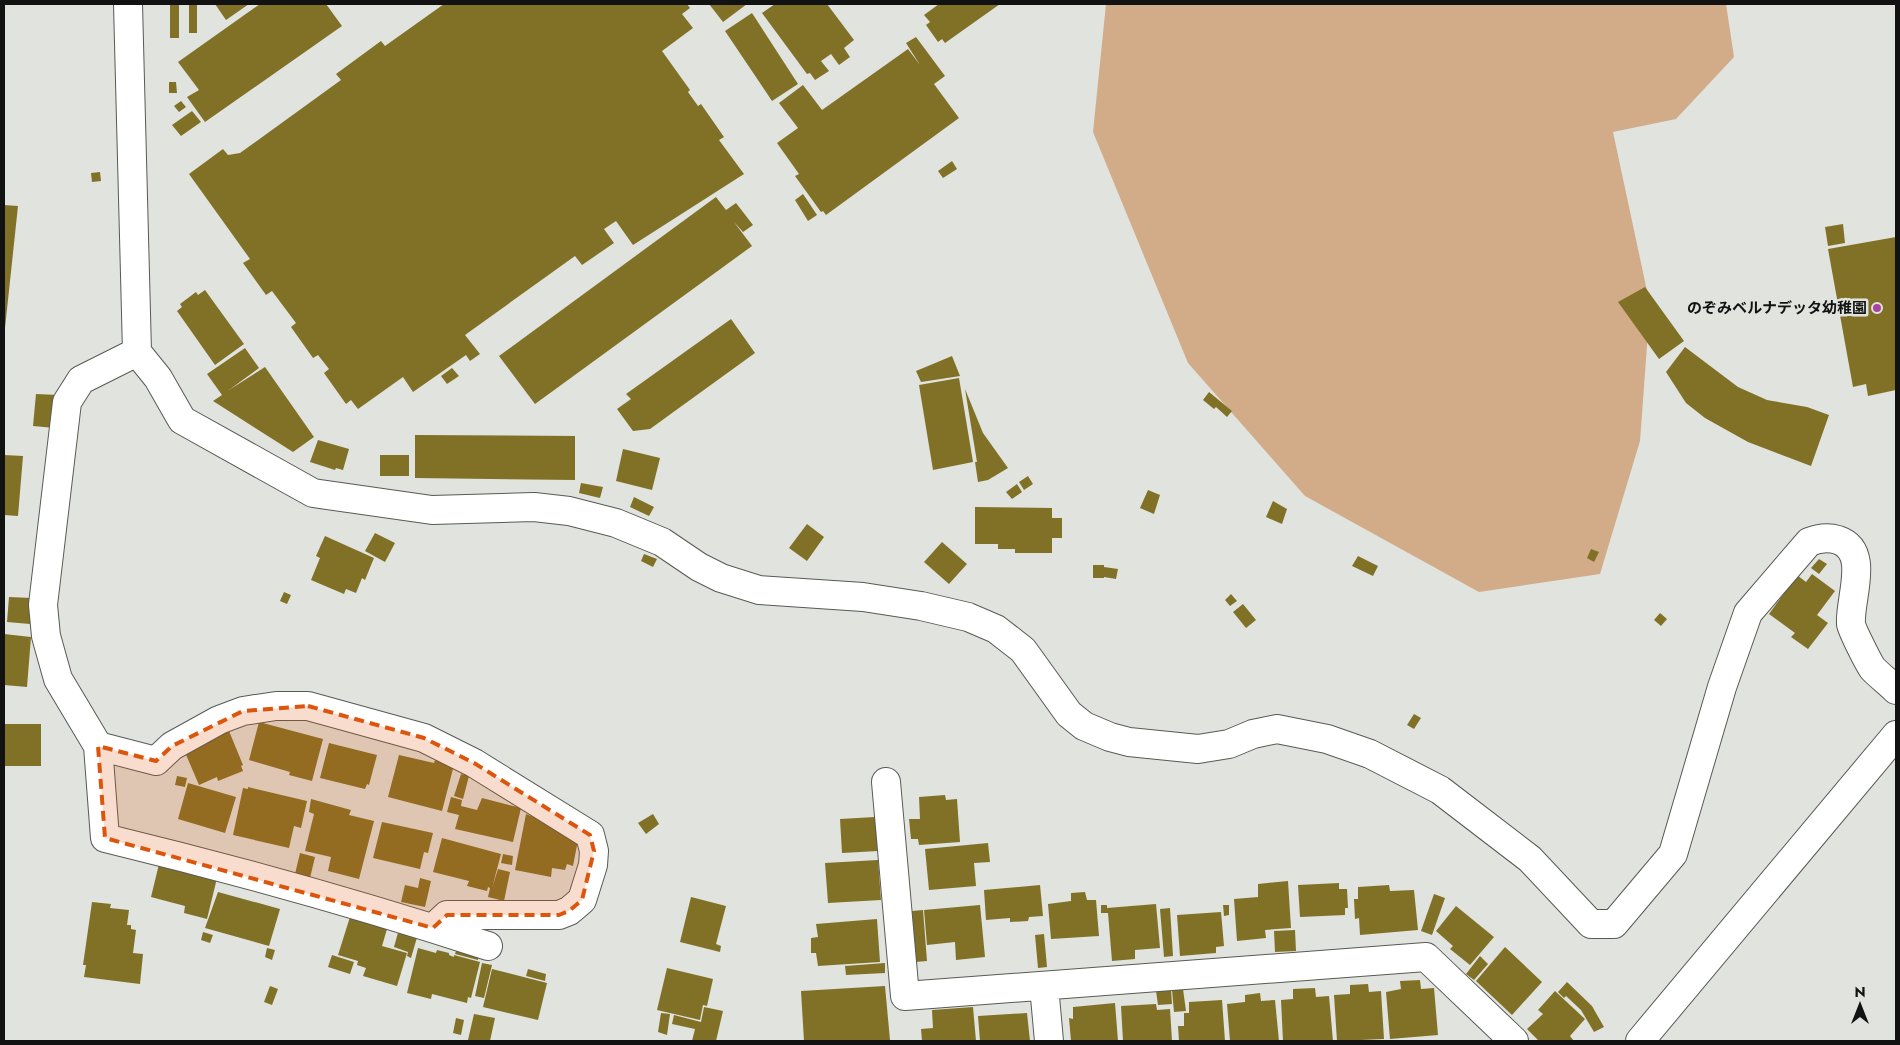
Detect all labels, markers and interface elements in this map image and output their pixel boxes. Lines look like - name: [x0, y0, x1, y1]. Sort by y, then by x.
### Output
- place label: のぞみベルナデッタ幼稚園: [1687, 297, 1867, 319]
- marker: のぞみベルナデッタ幼稚園: [1871, 302, 1883, 314]
- north arrow: [1835, 980, 1885, 1030]
- text: N: [1854, 982, 1866, 1002]

